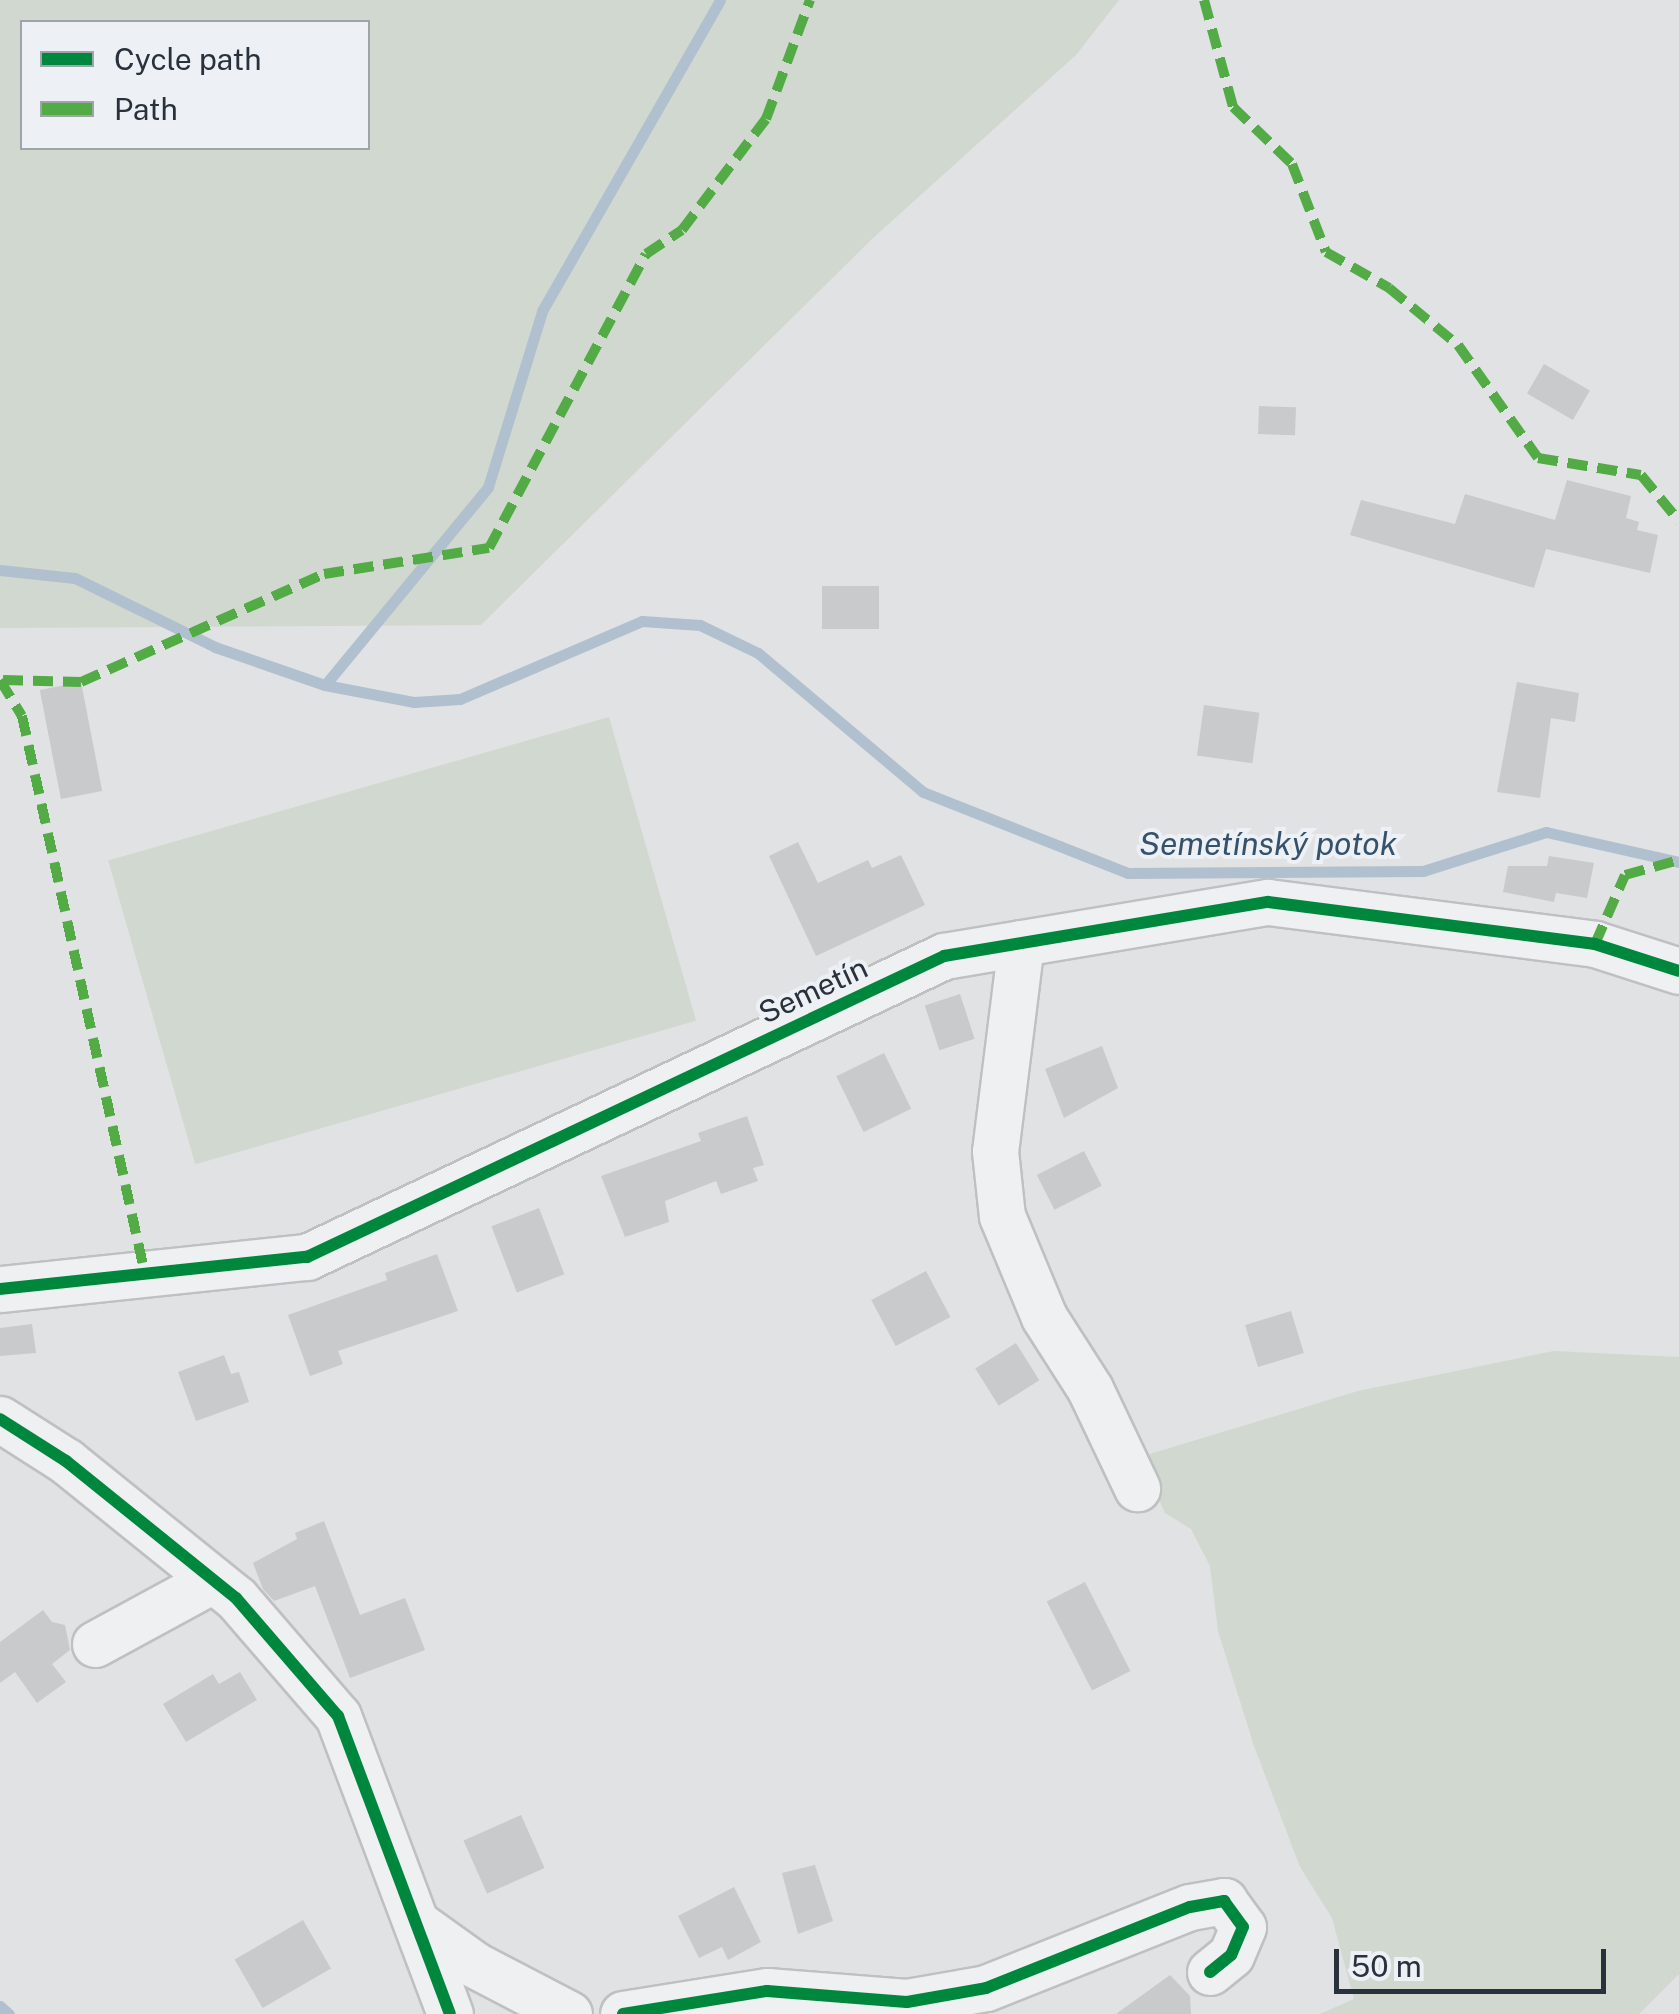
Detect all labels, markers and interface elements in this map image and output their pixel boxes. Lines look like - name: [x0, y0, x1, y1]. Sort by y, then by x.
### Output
- legend: [20, 20, 370, 150]
- text: Cycle path: [114, 41, 262, 77]
- text: Path: [114, 91, 178, 127]
- water label: Semetínský potok: [1139, 825, 1397, 863]
- street label: Semetín: [753, 949, 873, 1031]
- scale bar: [1339, 1929, 1612, 1991]
- text: 50 m: [1351, 1948, 1422, 1984]

